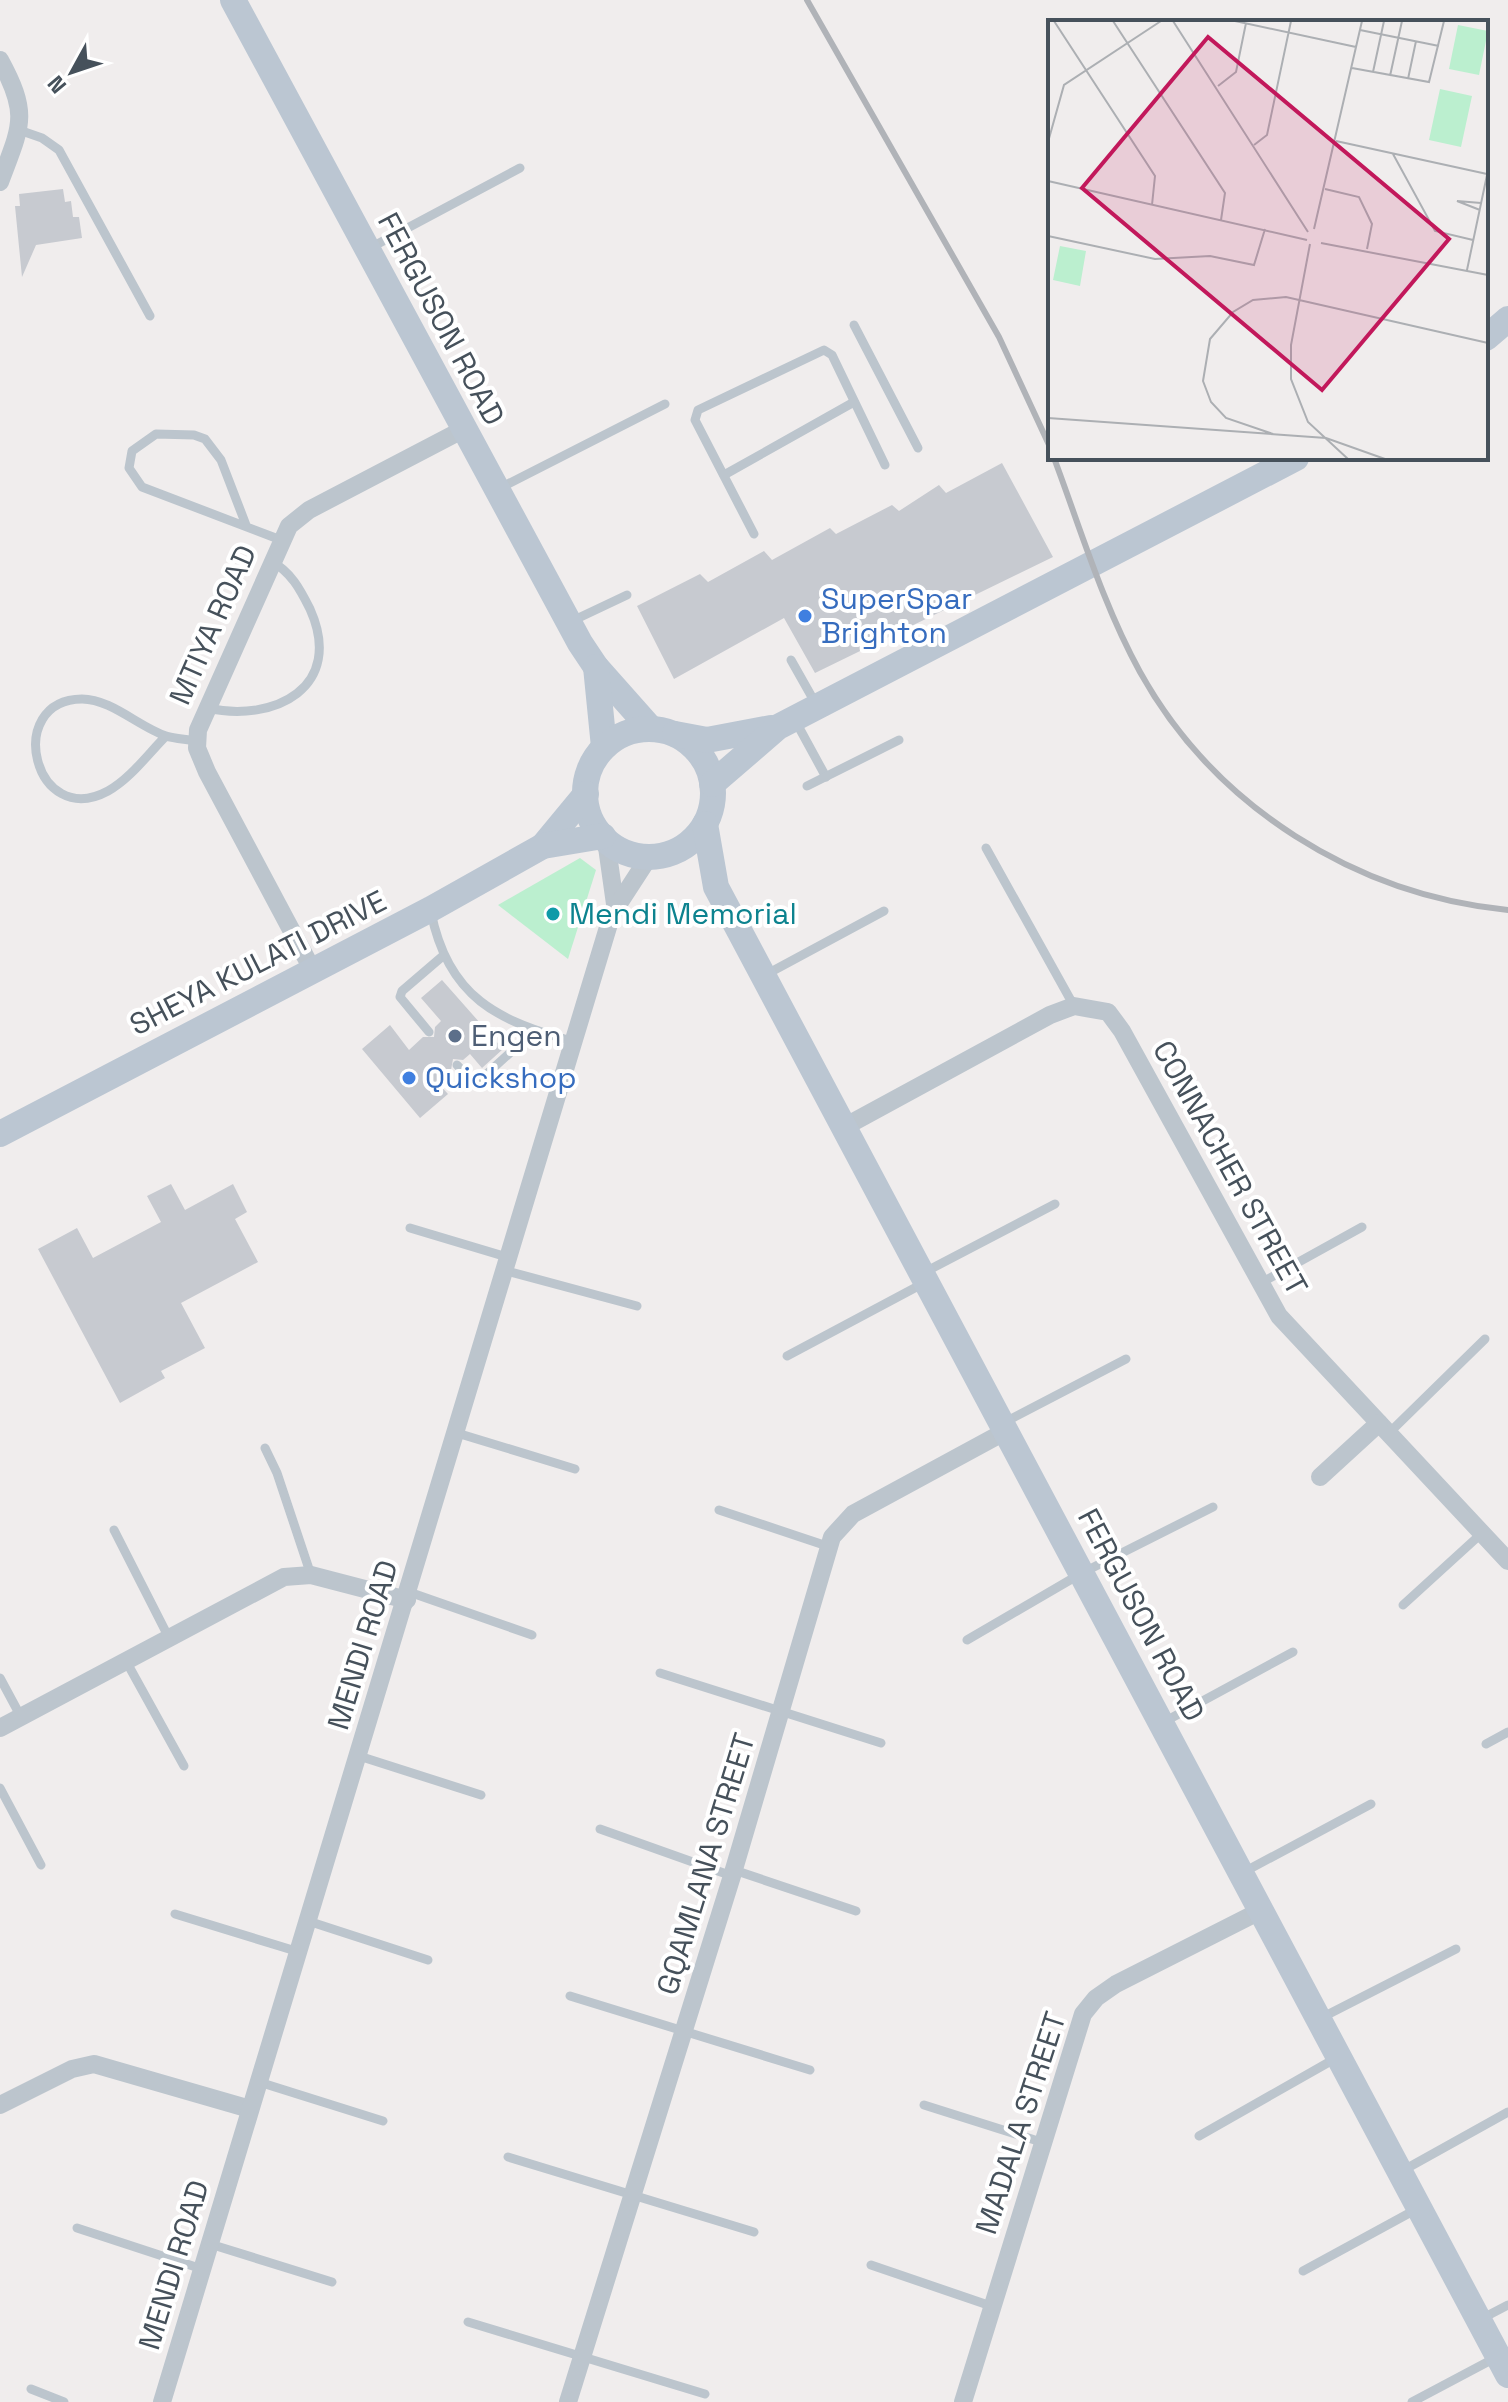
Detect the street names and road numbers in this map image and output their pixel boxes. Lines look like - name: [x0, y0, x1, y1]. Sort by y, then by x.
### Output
- street label: FERGUSON ROAD: [369, 206, 514, 432]
- street label: MTIYA ROAD: [160, 539, 265, 711]
- street label: SHEYA KULATI DRIVE: [123, 881, 393, 1044]
- street label: CONNACHER STREET: [1144, 1033, 1317, 1302]
- street label: FERGUSON ROAD: [1069, 1502, 1214, 1728]
- street label: MENDI ROAD: [318, 1555, 407, 1734]
- street label: GQAMLANA STREET: [647, 1728, 764, 1999]
- street label: MADALA STREET: [966, 2007, 1075, 2239]
- street label: MENDI ROAD: [129, 2175, 218, 2354]

